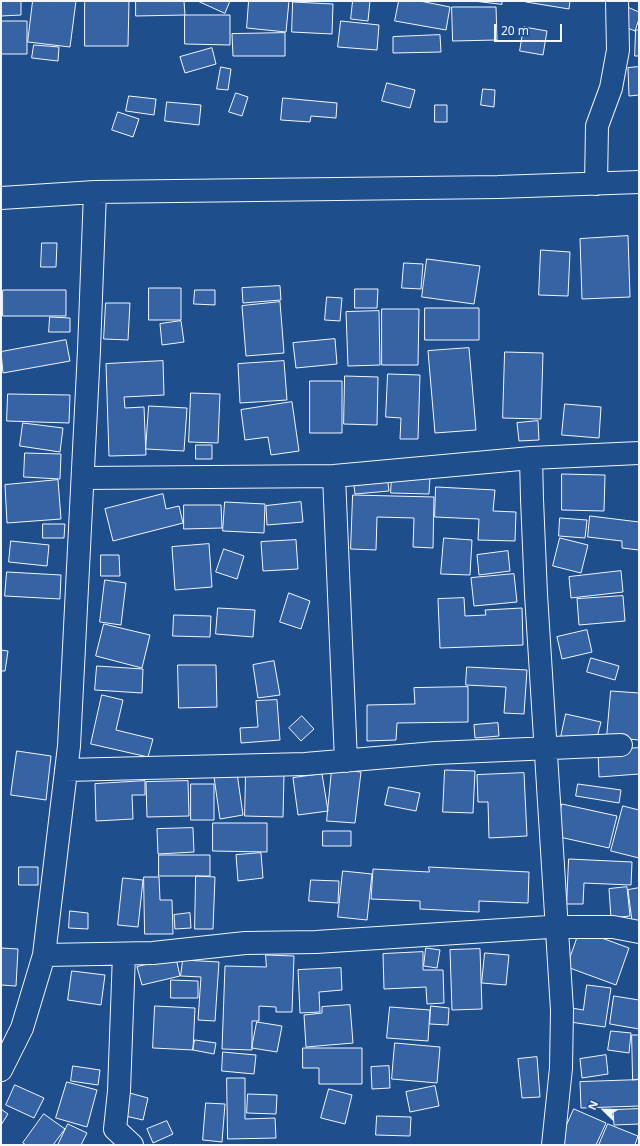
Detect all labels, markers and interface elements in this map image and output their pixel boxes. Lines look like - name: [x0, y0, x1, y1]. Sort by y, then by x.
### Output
- scale bar: [496, 16, 564, 42]
- text: 20 m: [501, 22, 529, 39]
- north arrow: [584, 1090, 624, 1130]
- text: N: [584, 1098, 601, 1112]

